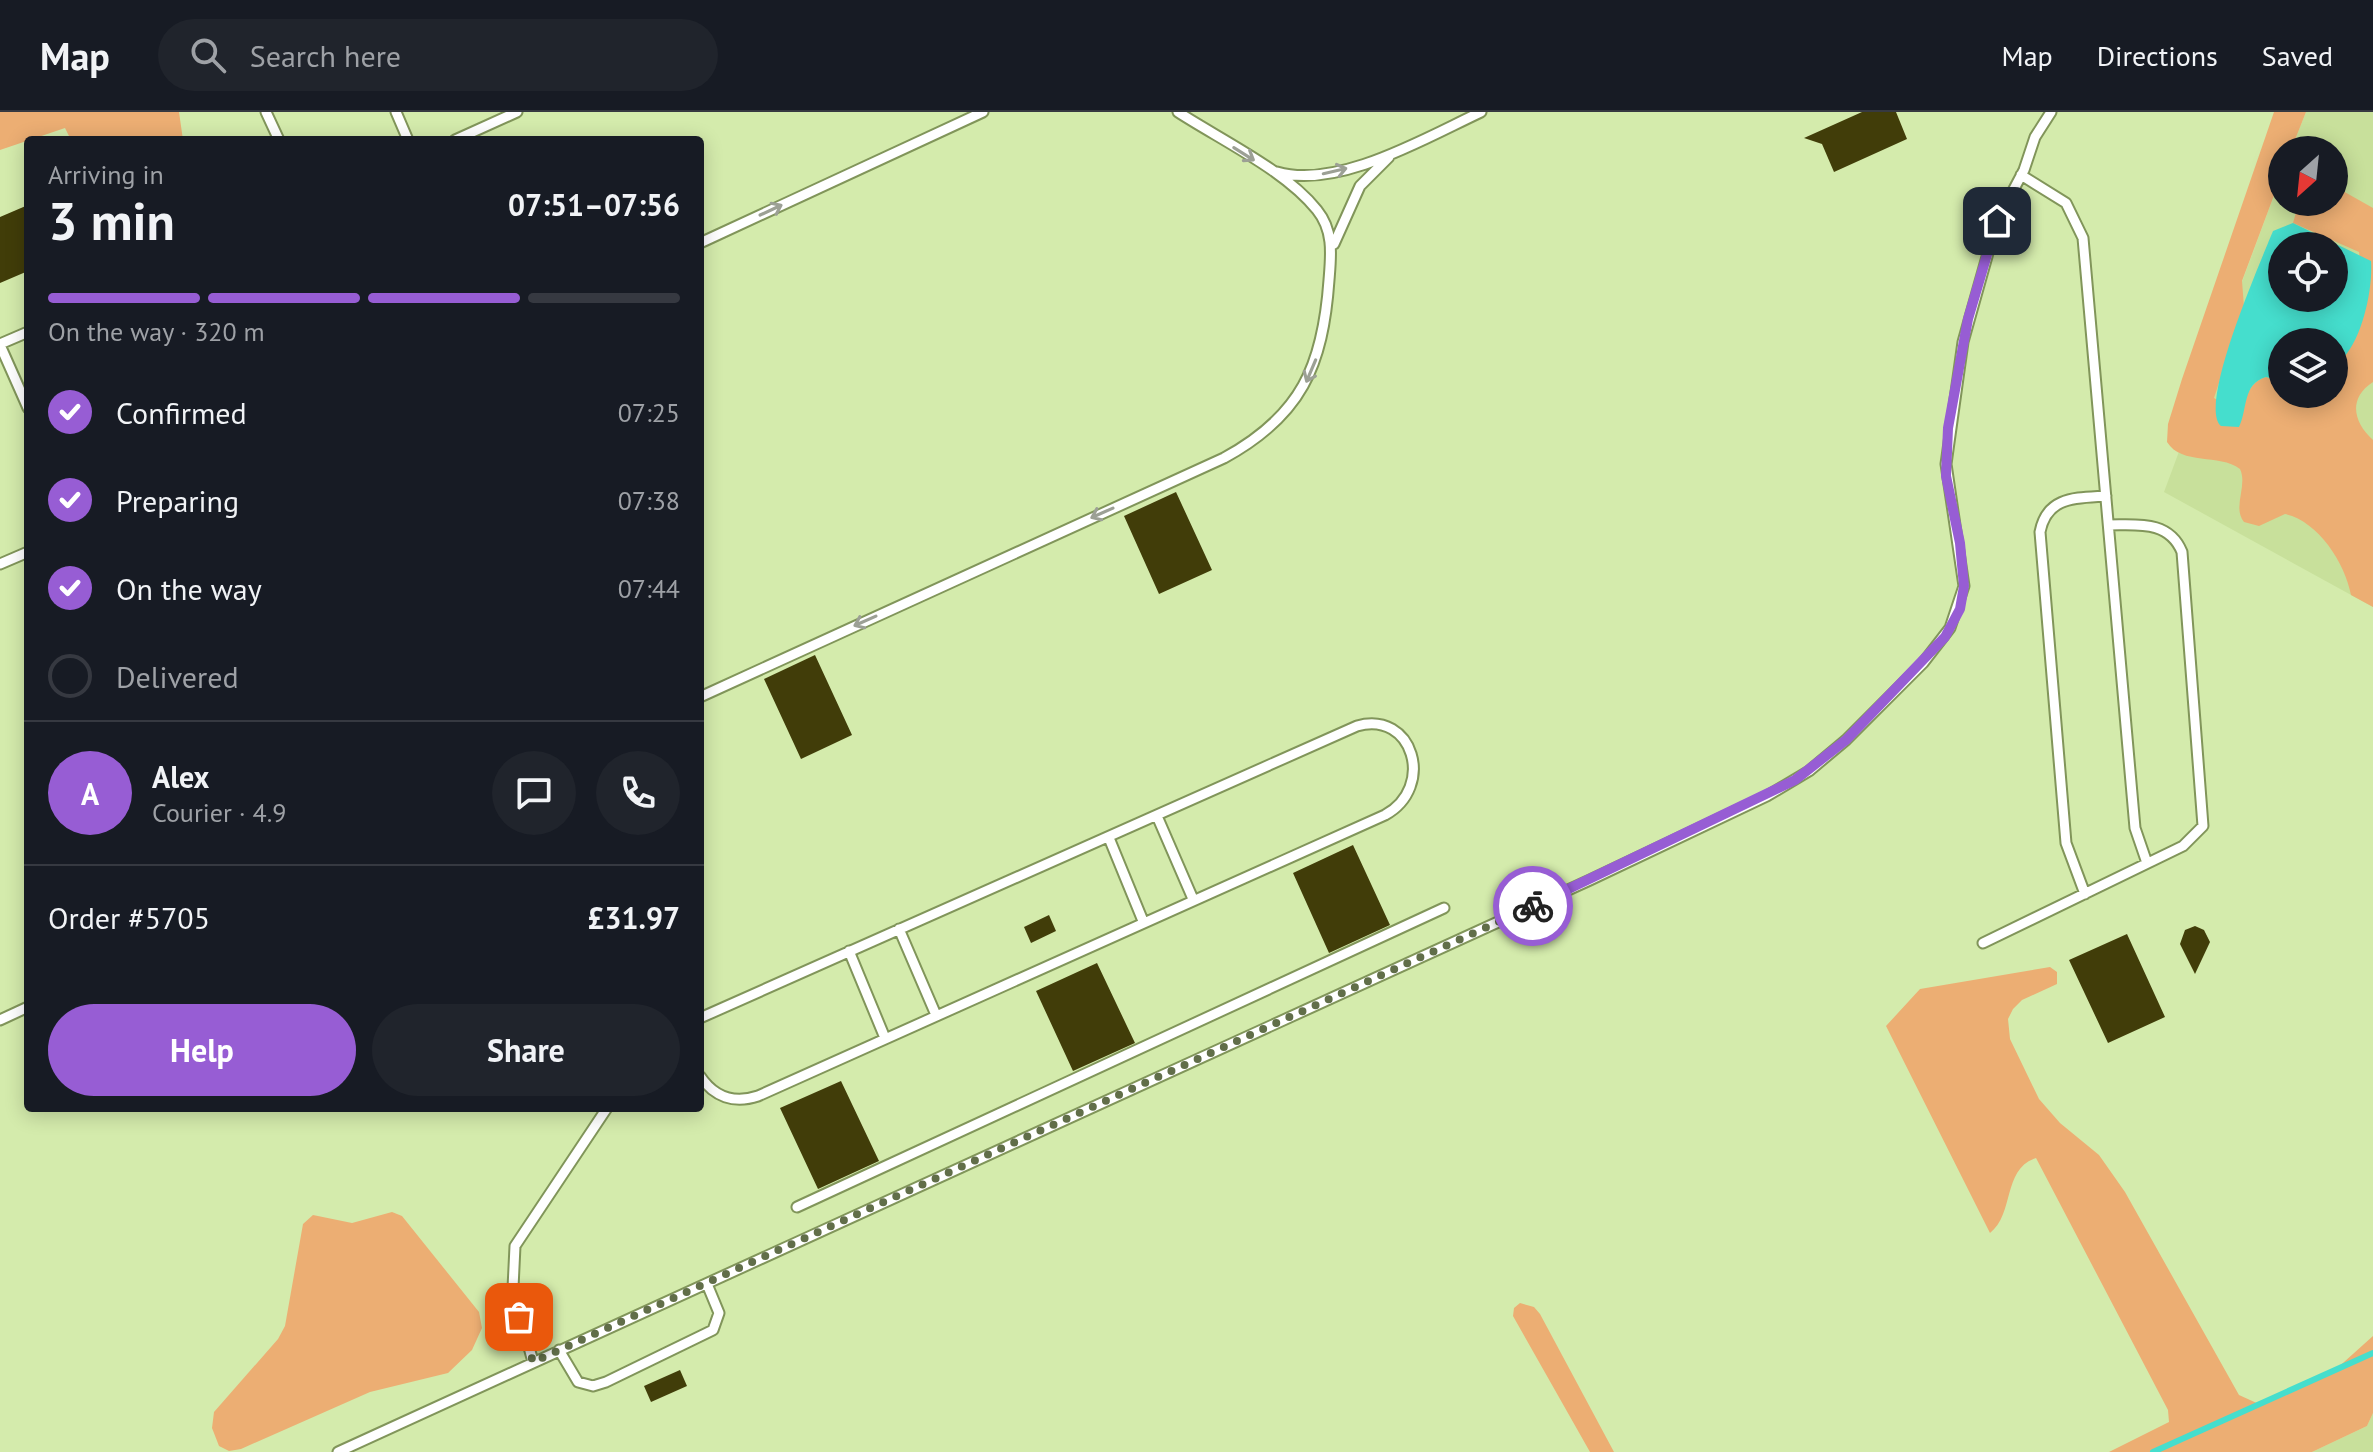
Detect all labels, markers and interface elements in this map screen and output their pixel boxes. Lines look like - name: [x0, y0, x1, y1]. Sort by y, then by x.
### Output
- search box: [158, 19, 718, 91]
- text: Map: [40, 31, 110, 80]
- icon: search: [186, 33, 230, 77]
- text: Search here: [250, 36, 401, 75]
- text: Map: [2002, 37, 2053, 74]
- text: Directions: [2097, 37, 2218, 74]
- text: Saved: [2262, 37, 2333, 74]
- north arrow: [2268, 136, 2348, 216]
- map controls: [2268, 136, 2348, 408]
- one-way arrow: [1232, 146, 1254, 163]
- text: Arriving in: [48, 158, 164, 191]
- one-way arrow: [1321, 163, 1347, 178]
- text: 07:51–07:56: [508, 185, 680, 224]
- text: 3 min: [48, 187, 175, 254]
- pin: [1963, 187, 2031, 255]
- icon: home: [1975, 199, 2019, 243]
- one-way arrow: [758, 202, 782, 217]
- button: locate: [2268, 232, 2348, 312]
- text: On the way · 320 m: [48, 315, 265, 348]
- button: layers: [2268, 328, 2348, 408]
- one-way arrow: [1303, 358, 1318, 383]
- icon: check: [48, 390, 92, 434]
- text: Confirmed: [116, 393, 247, 432]
- text: 07:25: [618, 396, 680, 429]
- icon: check: [48, 478, 92, 522]
- text: Preparing: [116, 481, 239, 520]
- text: 07:38: [618, 484, 680, 517]
- one-way arrow: [1091, 507, 1115, 522]
- icon: check: [48, 566, 92, 610]
- text: On the way: [116, 569, 262, 608]
- text: 07:44: [618, 572, 680, 605]
- one-way arrow: [854, 614, 878, 629]
- text: Delivered: [116, 657, 239, 696]
- button: chat: [492, 751, 576, 835]
- button: phone: [596, 751, 680, 835]
- text: Alex: [152, 757, 209, 796]
- text: A: [81, 774, 99, 813]
- text: Courier · 4.9: [152, 796, 286, 829]
- courier: [1493, 866, 1573, 946]
- icon: bike: [1511, 884, 1555, 928]
- text: Order #5705: [48, 898, 210, 937]
- text: £31.97: [588, 898, 680, 937]
- button: Help: [48, 1004, 356, 1096]
- button: Share: [372, 1004, 680, 1096]
- pin: [485, 1283, 553, 1351]
- icon: bag: [497, 1295, 541, 1339]

